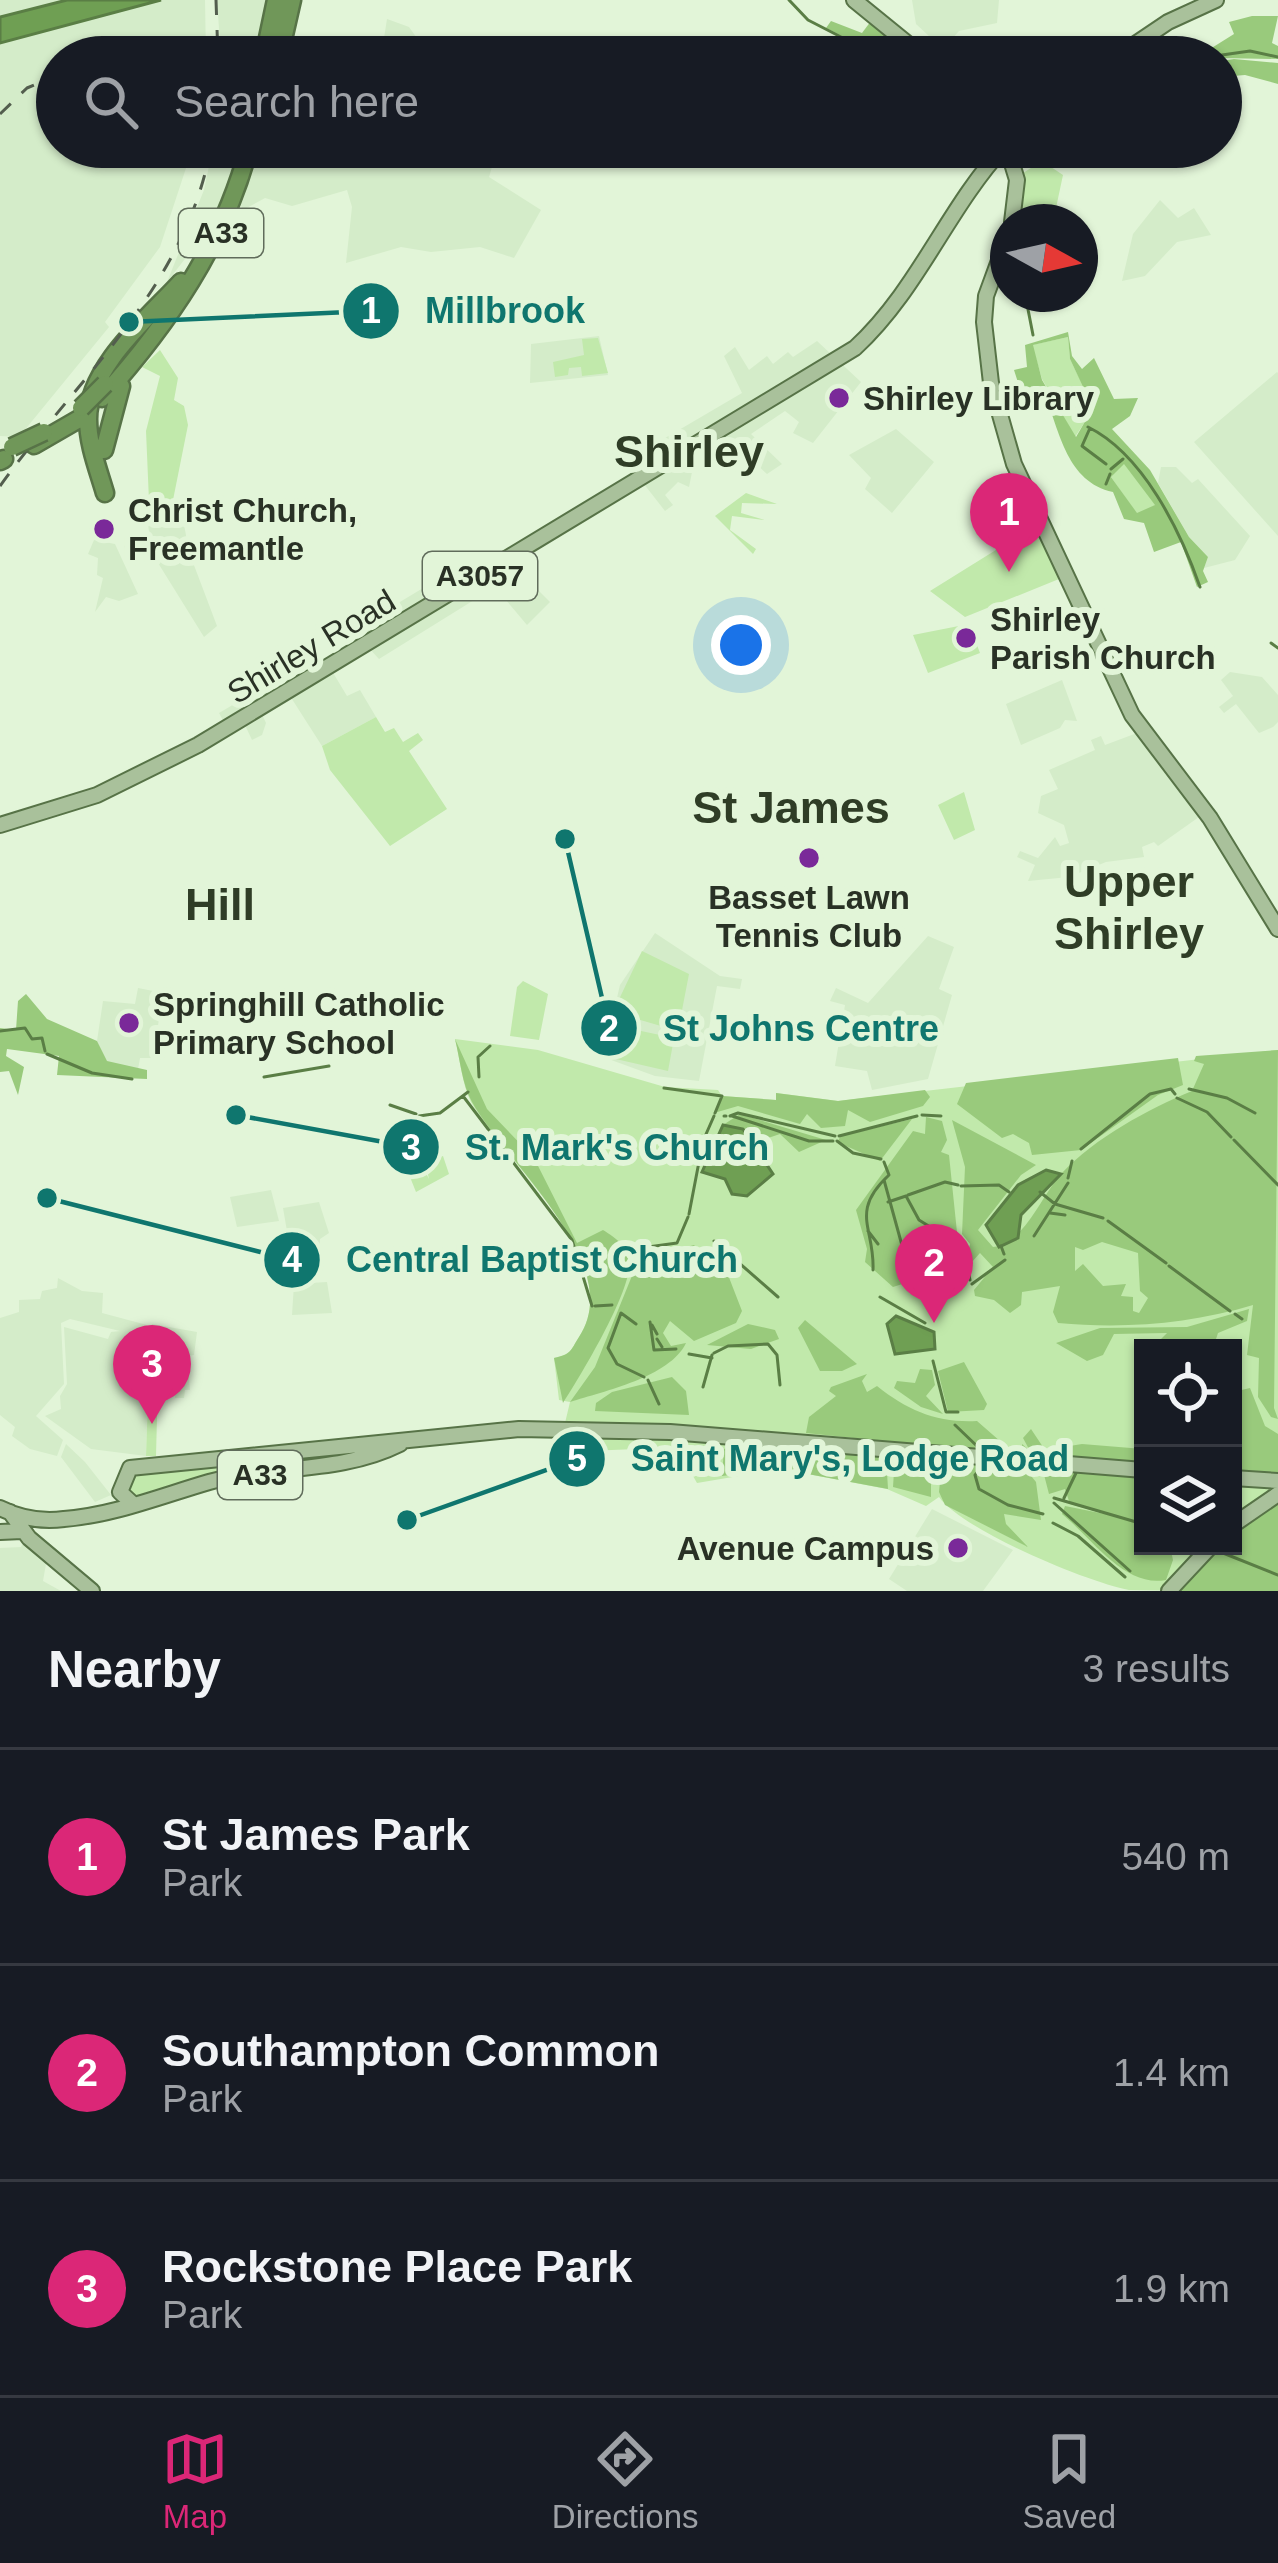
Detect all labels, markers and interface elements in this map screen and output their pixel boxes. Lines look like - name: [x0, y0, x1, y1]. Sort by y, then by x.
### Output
- search box: [36, 36, 1242, 168]
- icon: search: [78, 69, 144, 135]
- text: Search here: [174, 76, 419, 127]
- north arrow: [990, 204, 1098, 312]
- road number: A33: [179, 209, 263, 257]
- callout: Millbrook: [341, 275, 609, 347]
- text: 1: [361, 290, 381, 331]
- text: Millbrook: [425, 290, 586, 331]
- place label: Shirley Library: [863, 380, 1095, 417]
- marker: Shirley Library: [826, 385, 852, 411]
- district label: Shirley: [614, 426, 764, 477]
- pin: 1: [970, 473, 1048, 572]
- place label: Christ Church, Freemantle: [128, 492, 357, 567]
- marker: Christ Church, Freemantle: [91, 516, 117, 542]
- road number: A3057: [423, 552, 537, 600]
- street label: Shirley Road: [221, 582, 402, 711]
- place label: Shirley Parish Church: [990, 601, 1216, 676]
- your location: [711, 615, 771, 675]
- marker: Shirley Parish Church: [953, 625, 979, 651]
- district label: St James: [692, 782, 890, 833]
- marker: Basset Lawn Tennis Club: [796, 845, 822, 871]
- district label: Upper Shirley: [1054, 856, 1204, 959]
- district label: Hill: [185, 879, 255, 930]
- place label: Basset Lawn Tennis Club: [708, 879, 910, 954]
- place label: Springhill Catholic Primary School: [153, 986, 445, 1061]
- callout: St Johns Centre: [579, 992, 963, 1064]
- text: 2: [599, 1008, 619, 1049]
- text: St Johns Centre: [663, 1008, 939, 1049]
- marker: Springhill Catholic Primary School: [116, 1010, 142, 1036]
- callout: St. Mark's Church: [381, 1111, 793, 1183]
- text: 3: [401, 1127, 421, 1168]
- text: St. Mark's Church: [465, 1127, 769, 1168]
- callout: Central Baptist Church: [262, 1224, 762, 1296]
- pin: 2: [895, 1224, 973, 1323]
- text: 4: [282, 1239, 302, 1280]
- text: Central Baptist Church: [346, 1239, 738, 1280]
- pin: 3: [113, 1325, 191, 1424]
- map controls: [1134, 1339, 1242, 1555]
- button: locate: [1134, 1339, 1242, 1447]
- callout: Saint Mary's, Lodge Road: [547, 1423, 1094, 1495]
- text: 5: [567, 1438, 587, 1479]
- text: Saint Mary's, Lodge Road: [631, 1438, 1069, 1479]
- button: layers: [1134, 1447, 1242, 1555]
- road number: A33: [218, 1451, 302, 1499]
- place label: Avenue Campus: [677, 1530, 934, 1567]
- marker: Avenue Campus: [945, 1535, 971, 1561]
- text: Nearby: [48, 1641, 221, 1698]
- text: 3 results: [1083, 1647, 1230, 1690]
- text: St James Park: [162, 1809, 470, 1860]
- text: 1: [76, 1835, 98, 1878]
- text: 540 m: [1122, 1835, 1230, 1878]
- text: Park: [162, 1861, 242, 1904]
- text: Southampton Common: [162, 2025, 659, 2076]
- text: 2: [76, 2051, 98, 2094]
- text: 1.4 km: [1113, 2051, 1230, 2094]
- text: Park: [162, 2077, 242, 2120]
- text: Rockstone Place Park: [162, 2241, 632, 2292]
- text: 3: [76, 2267, 98, 2310]
- text: 1.9 km: [1113, 2267, 1230, 2310]
- text: Park: [162, 2293, 242, 2336]
- tab: Map: [162, 2426, 228, 2536]
- tab: Directions: [552, 2426, 699, 2536]
- tab: Saved: [1022, 2426, 1116, 2536]

